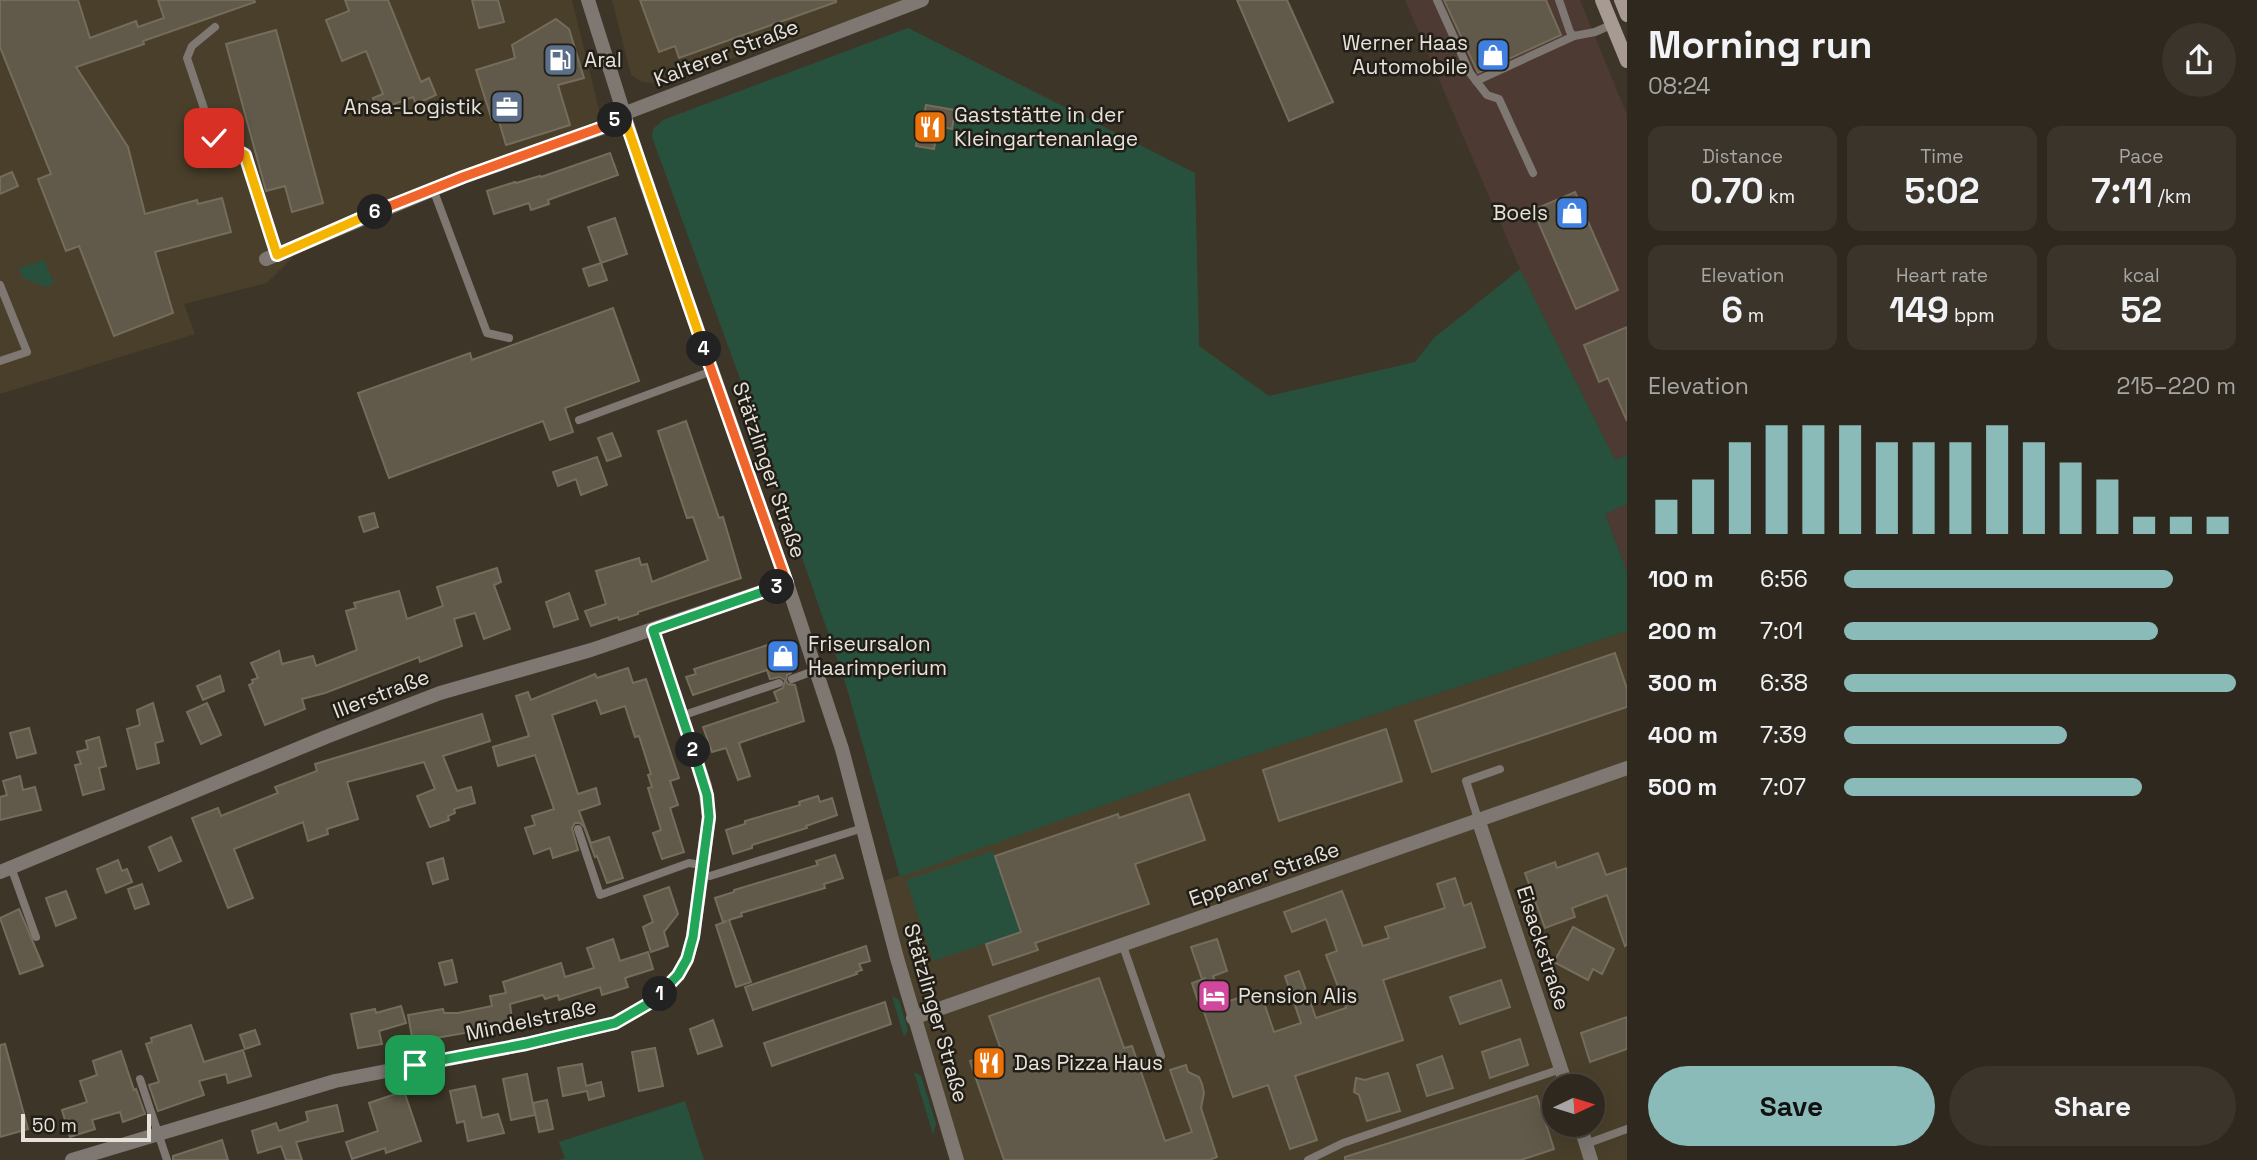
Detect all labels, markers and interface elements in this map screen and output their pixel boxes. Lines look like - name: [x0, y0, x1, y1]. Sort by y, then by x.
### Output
- street label: Kalterer Straße: [650, 13, 802, 93]
- text: Morning run: [1648, 21, 1873, 69]
- button: share: [2162, 23, 2236, 97]
- place label: Werner Haas Automobile: [1342, 29, 1468, 80]
- shop icon: Werner Haas Automobile: [1474, 36, 1512, 74]
- fuel station icon: Aral: [541, 41, 579, 79]
- place label: Aral: [584, 46, 622, 73]
- text: 08:24: [1648, 71, 1710, 101]
- office icon: Ansa-Logistik: [488, 88, 526, 126]
- place label: Ansa-Logistik: [344, 93, 482, 120]
- place label: Gaststätte in der Kleingartenanlage: [954, 101, 1138, 152]
- pin: 5: [598, 102, 632, 138]
- text: 5: [609, 107, 620, 132]
- pin: [184, 108, 244, 168]
- restaurant icon: Gaststätte in der Kleingartenanlage: [911, 108, 949, 146]
- icon: check: [195, 119, 233, 157]
- text: Distance: [1702, 144, 1783, 169]
- text: Time: [1920, 144, 1964, 169]
- text: Pace: [2119, 144, 2164, 169]
- text: 0.70: [1690, 169, 1764, 213]
- text: 5:02: [1905, 169, 1979, 213]
- text: 7:11: [2091, 169, 2153, 213]
- text: km: [1764, 184, 1795, 209]
- text: /km: [2153, 184, 2191, 209]
- pin: 6: [358, 194, 392, 230]
- shop icon: Boels: [1553, 194, 1591, 232]
- text: 6: [369, 199, 380, 224]
- place label: Boels: [1492, 199, 1548, 226]
- text: Elevation: [1701, 263, 1784, 288]
- text: Heart rate: [1896, 263, 1988, 288]
- text: kcal: [2123, 263, 2160, 288]
- text: 6: [1721, 288, 1743, 332]
- text: 149: [1889, 288, 1949, 332]
- text: 52: [2121, 288, 2162, 332]
- text: m: [1743, 303, 1764, 328]
- text: bpm: [1949, 303, 1995, 328]
- pin: 4: [686, 332, 722, 366]
- text: 4: [697, 336, 710, 361]
- text: Elevation: [1648, 371, 1749, 401]
- text: 215–220 m: [2117, 371, 2236, 401]
- street label: Stätzlinger Straße: [727, 378, 812, 562]
- text: 100 m: [1648, 564, 1714, 594]
- text: 6:56: [1760, 564, 1808, 594]
- pin: 3: [760, 570, 794, 604]
- text: 3: [771, 574, 782, 599]
- text: 200 m: [1648, 616, 1717, 646]
- text: 7:01: [1760, 616, 1803, 646]
- place label: Friseursalon Haarimperium: [808, 630, 947, 681]
- shop icon: Friseursalon Haarimperium: [764, 637, 802, 675]
- street label: Illerstraße: [329, 663, 433, 724]
- text: 300 m: [1648, 668, 1717, 698]
- text: 6:38: [1760, 668, 1808, 698]
- text: 400 m: [1648, 720, 1718, 750]
- text: 7:39: [1760, 720, 1807, 750]
- pin: 2: [676, 732, 710, 768]
- text: 2: [687, 737, 698, 762]
- text: 500 m: [1648, 772, 1717, 802]
- text: 7:07: [1760, 772, 1806, 802]
- street label: Eppaner Straße: [1185, 835, 1343, 912]
- street label: Eisackstraße: [1511, 882, 1576, 1013]
- street label: Stätzlinger Straße: [898, 920, 975, 1105]
- pin: 1: [642, 976, 678, 1012]
- hotel icon: Pension Alis: [1195, 977, 1233, 1015]
- text: 1: [655, 981, 664, 1006]
- place label: Pension Alis: [1238, 982, 1357, 1009]
- street label: Mindelstraße: [463, 992, 599, 1047]
- pin: [385, 1035, 445, 1095]
- restaurant icon: Das Pizza Haus: [970, 1044, 1008, 1082]
- icon: arrive: [396, 1046, 434, 1084]
- place label: Das Pizza Haus: [1014, 1049, 1163, 1076]
- button: Save: [1648, 1066, 1935, 1146]
- button: Share: [1949, 1066, 2236, 1146]
- north arrow: [1542, 1074, 1605, 1138]
- map controls: [1542, 1074, 1605, 1137]
- scale bar: [21, 1111, 150, 1143]
- text: 50 m: [32, 1113, 77, 1138]

